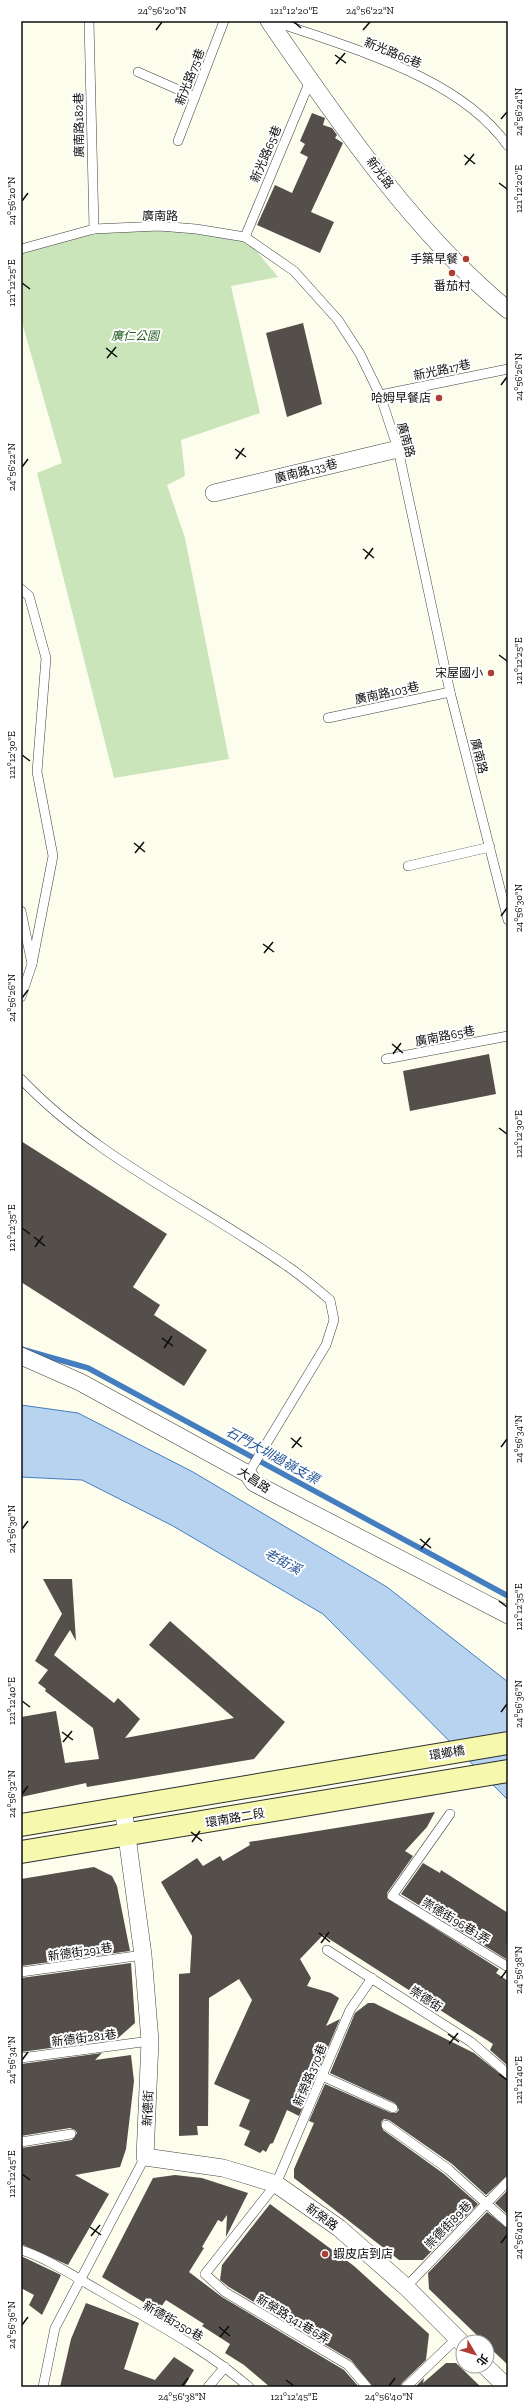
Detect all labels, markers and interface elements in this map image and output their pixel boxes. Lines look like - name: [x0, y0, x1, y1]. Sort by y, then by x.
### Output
- text: 24°56'20"N: [138, 5, 187, 17]
- text: 121°12'20"E: [270, 5, 318, 17]
- text: 24°56'22"N: [346, 5, 395, 17]
- street label: 新光路66巷: [362, 35, 424, 71]
- street label: 新光路75巷: [173, 47, 207, 107]
- text: 24°56'24"N: [513, 87, 525, 136]
- street label: 廣南路182巷: [71, 92, 87, 158]
- street label: 新光路65巷: [248, 123, 284, 185]
- street label: 新光路: [364, 154, 396, 192]
- text: 121°12'20"E: [513, 165, 525, 213]
- text: 24°56'20"N: [6, 176, 18, 225]
- street label: 廣南路: [142, 209, 178, 223]
- place label: 手築早餐: [410, 252, 458, 266]
- marker: 手築早餐: [461, 254, 471, 264]
- text: 121°12'25"E: [6, 259, 18, 307]
- marker: 番茄村: [447, 268, 457, 278]
- place label: 番茄村: [434, 279, 471, 293]
- park label: 廣仁公園: [111, 329, 161, 343]
- text: 24°56'26"N: [513, 352, 525, 401]
- street label: 新光路17巷: [412, 357, 472, 383]
- place label: 哈姆早餐店: [371, 391, 431, 405]
- marker: 哈姆早餐店: [434, 393, 444, 403]
- street label: 廣南路: [394, 421, 418, 459]
- text: 24°56'22"N: [6, 442, 18, 491]
- street label: 廣南路133巷: [273, 456, 339, 486]
- text: 121°12'25"E: [513, 637, 525, 685]
- place label: 宋屋國小: [435, 666, 483, 680]
- marker: 宋屋國小: [486, 668, 496, 678]
- street label: 廣南路103巷: [354, 679, 420, 707]
- text: 121°12'30"E: [6, 731, 18, 779]
- street label: 廣南路: [468, 737, 490, 775]
- text: 24°56'30"N: [513, 883, 525, 932]
- text: 24°56'26"N: [6, 973, 18, 1022]
- street label: 廣南路65巷: [414, 1023, 476, 1049]
- text: 121°12'30"E: [513, 1110, 525, 1158]
- text: 121°12'35"E: [6, 1204, 18, 1252]
- text: 24°56'34"N: [513, 1415, 525, 1463]
- water label: 石門大圳過嶺支渠: [224, 1424, 324, 1488]
- street label: 大昌路: [235, 1464, 273, 1496]
- text: 24°56'30"N: [6, 1504, 18, 1553]
- water label: 老街溪: [262, 1546, 305, 1578]
- text: 121°12'35"E: [513, 1583, 525, 1631]
- text: 121°12'40"E: [6, 1677, 18, 1725]
- text: 24°56'36"N: [513, 1679, 525, 1728]
- street label: 環鄉橋: [428, 1743, 466, 1763]
- text: 24°56'32"N: [6, 1770, 18, 1818]
- street label: 環南路二段: [204, 1806, 266, 1830]
- street label: 崇德街96巷1弄: [419, 1895, 493, 1947]
- street label: 新德街291巷: [47, 1941, 113, 1963]
- text: 24°56'38"N: [513, 1945, 525, 1994]
- street label: 崇德街: [407, 1983, 445, 2015]
- street label: 新德街281巷: [51, 2027, 117, 2049]
- text: 24°56'34"N: [6, 2036, 18, 2084]
- street label: 新榮路370巷: [291, 2042, 329, 2108]
- text: 121°12'40"E: [513, 2056, 525, 2104]
- street label: 新德街: [140, 2090, 156, 2126]
- text: 121°12'45"E: [6, 2150, 18, 2198]
- street label: 崇德街89巷: [422, 2198, 474, 2252]
- street label: 新榮路: [303, 2201, 341, 2233]
- text: 24°56'40"N: [513, 2210, 525, 2259]
- place label: 蝦皮店到店: [333, 2247, 393, 2261]
- marker: 蝦皮店到店: [320, 2249, 330, 2259]
- street label: 新榮路341巷6弄: [254, 2292, 332, 2346]
- street label: 新德街250巷: [140, 2298, 206, 2344]
- text: 24°56'36"N: [6, 2300, 18, 2349]
- north arrow: [455, 2334, 495, 2374]
- text: 北: [474, 2352, 491, 2368]
- text: 24°56'38"N: [158, 2391, 207, 2403]
- text: 121°12'45"E: [270, 2391, 318, 2403]
- text: 24°56'40"N: [365, 2391, 414, 2403]

